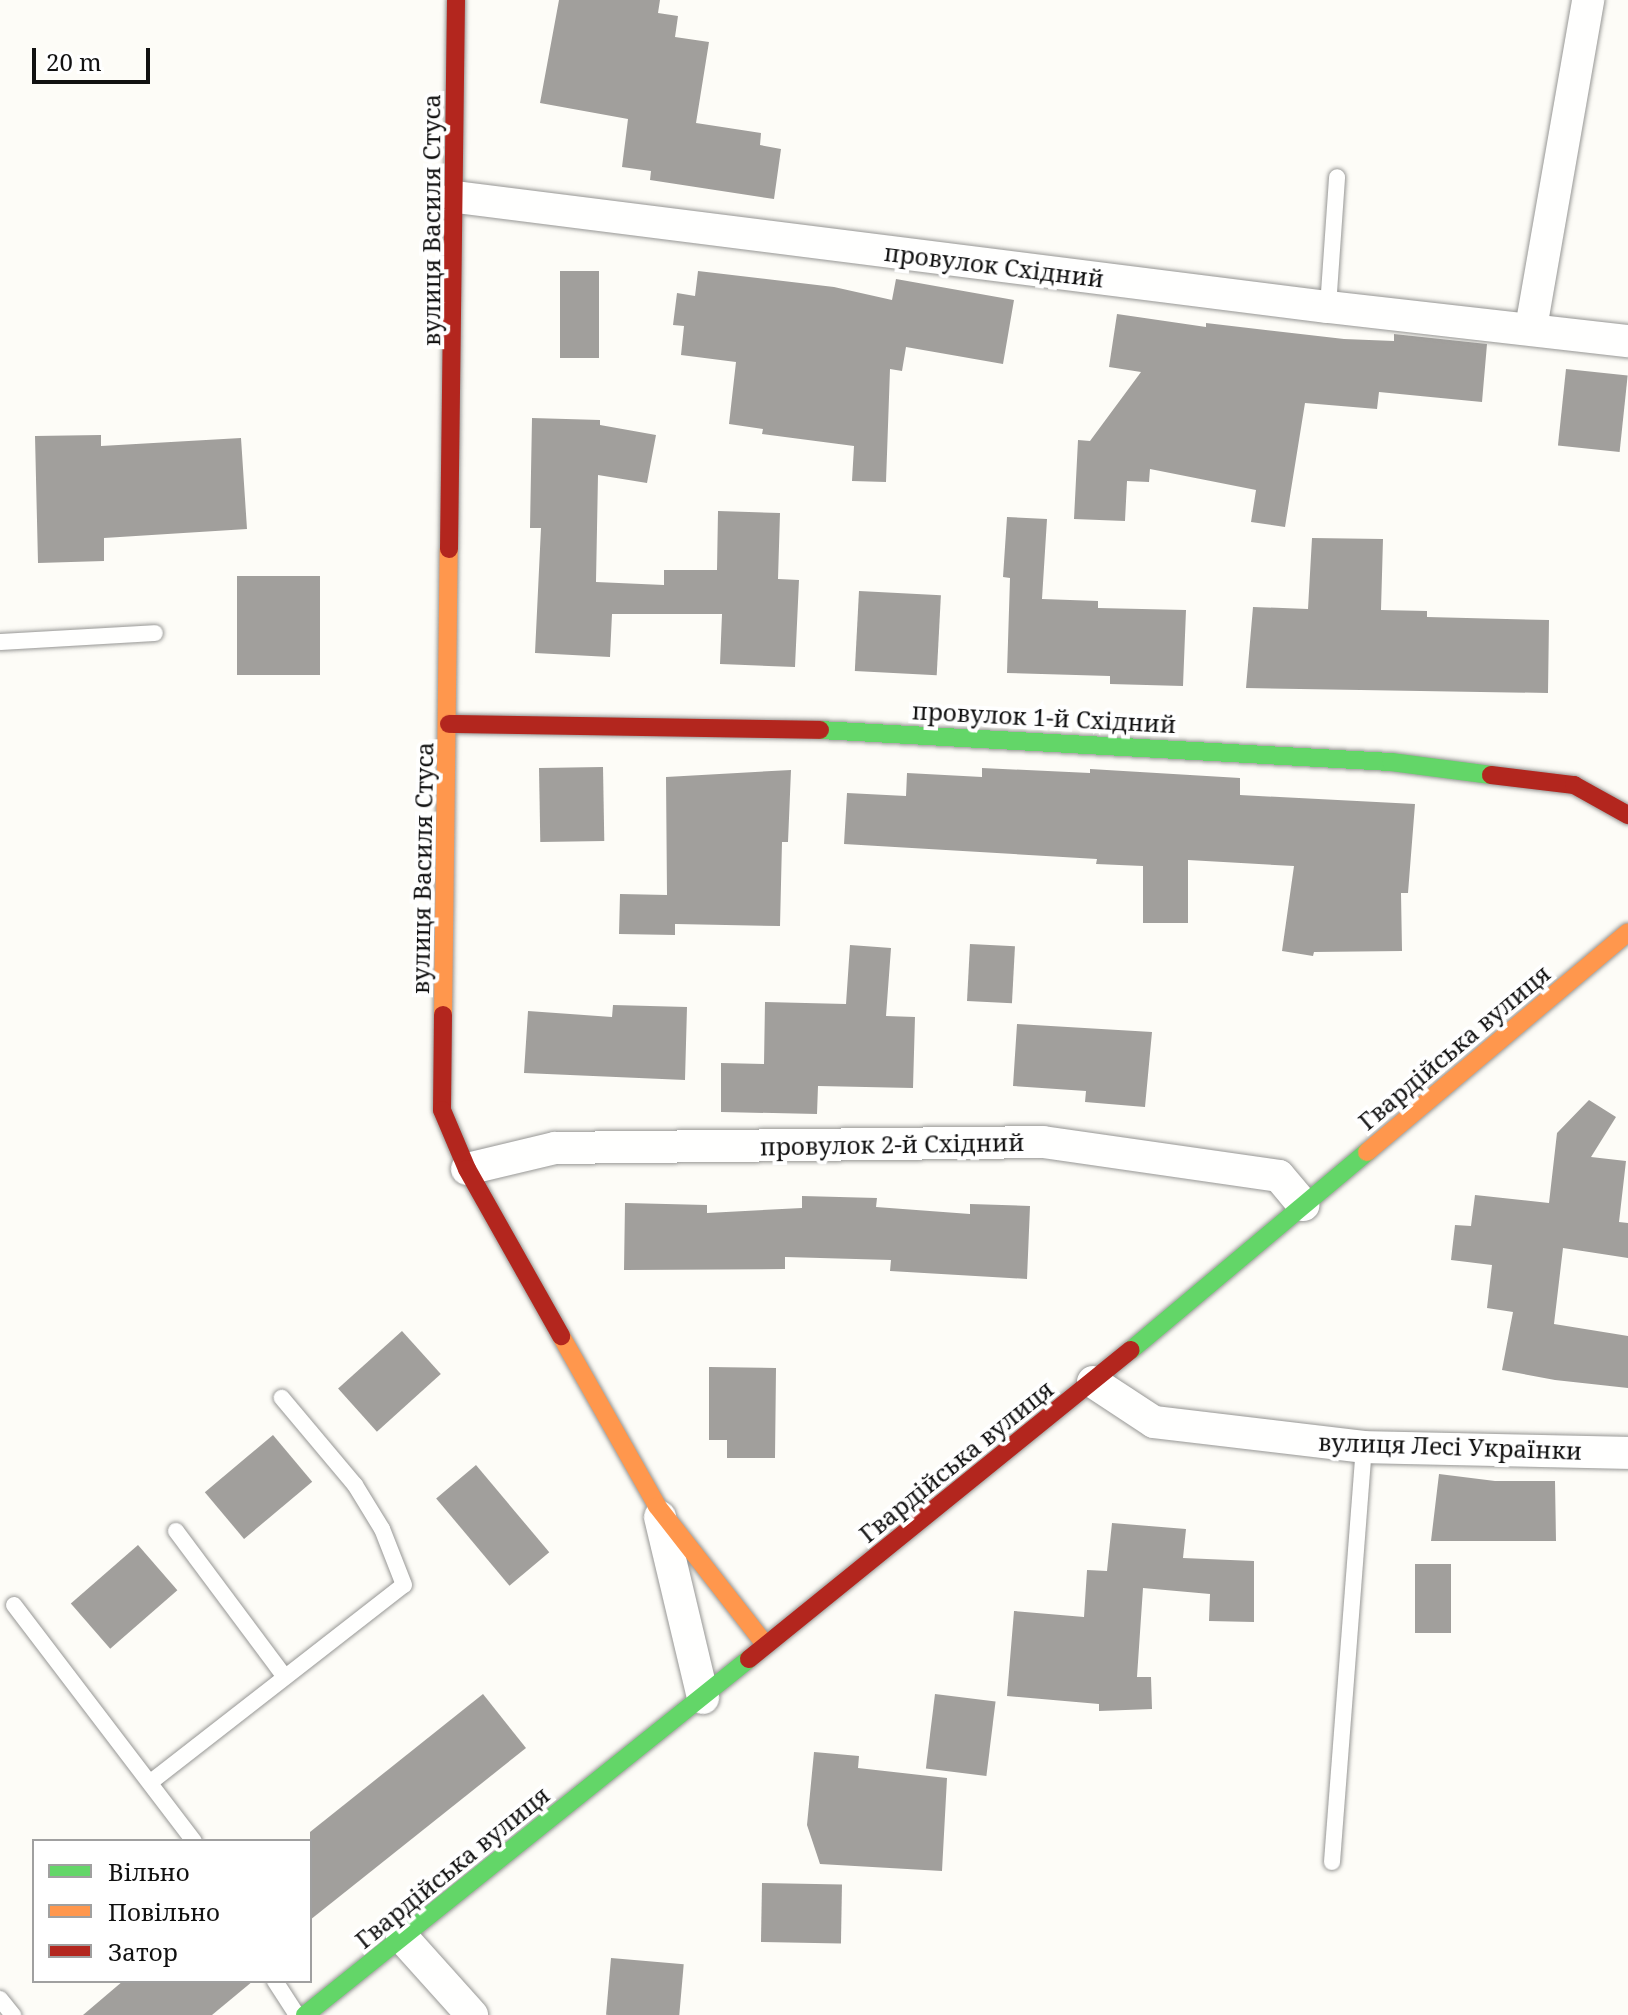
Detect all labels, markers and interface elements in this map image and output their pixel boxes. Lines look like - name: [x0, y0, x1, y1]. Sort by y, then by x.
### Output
- scale bar: [36, 32, 154, 82]
- text: 20 m: [46, 45, 102, 78]
- street label: вулиця Василя Стуса: [417, 94, 445, 346]
- street label: провулок Східний: [883, 237, 1105, 293]
- street label: провулок 1-й Східний: [911, 696, 1177, 738]
- street label: вулиця Василя Стуса: [405, 742, 439, 994]
- street label: Гвардійська вулиця: [1352, 958, 1556, 1136]
- street label: провулок 2-й Східний: [760, 1127, 1024, 1161]
- street label: Гвардійська вулиця: [853, 1374, 1059, 1548]
- street label: вулиця Лесі Українки: [1318, 1427, 1582, 1465]
- street label: Гвардійська вулиця: [349, 1780, 555, 1954]
- legend: [32, 1839, 312, 1983]
- text: Вільно: [108, 1855, 190, 1888]
- text: Повільно: [108, 1895, 220, 1928]
- text: Затор: [108, 1935, 178, 1968]

